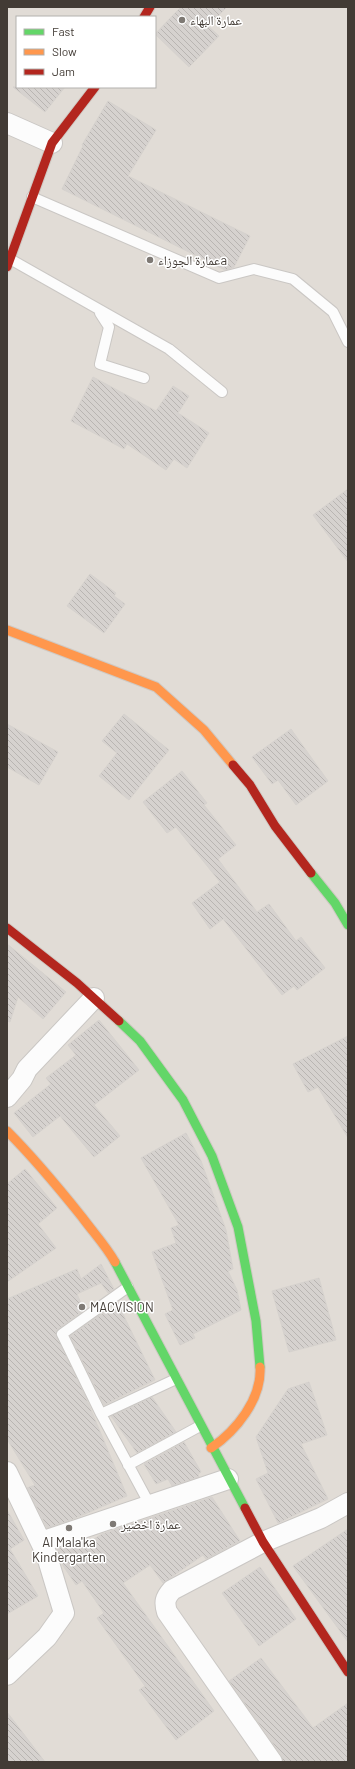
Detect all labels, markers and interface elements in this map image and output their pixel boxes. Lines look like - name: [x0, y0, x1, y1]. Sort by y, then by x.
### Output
- place label: عمارة البهاء: [190, 12, 242, 29]
- marker: عمارة البهاء: [177, 15, 187, 25]
- legend: [16, 16, 156, 88]
- text: Fast: [52, 24, 75, 38]
- text: Slow: [52, 44, 77, 58]
- text: Jam: [52, 64, 75, 78]
- place label: عمارة الجوزاءa: [158, 252, 227, 269]
- marker: عمارة الجوزاءa: [145, 255, 155, 265]
- place label: MACVISION: [90, 1299, 154, 1315]
- marker: MACVISION: [77, 1302, 87, 1312]
- place label: عمارة اخضير: [120, 1516, 181, 1533]
- marker: عمارة اخضير: [108, 1519, 118, 1529]
- marker: Al Mala'ka Kindergarten: [64, 1523, 74, 1533]
- place label: Al Mala'ka Kindergarten: [32, 1534, 106, 1565]

